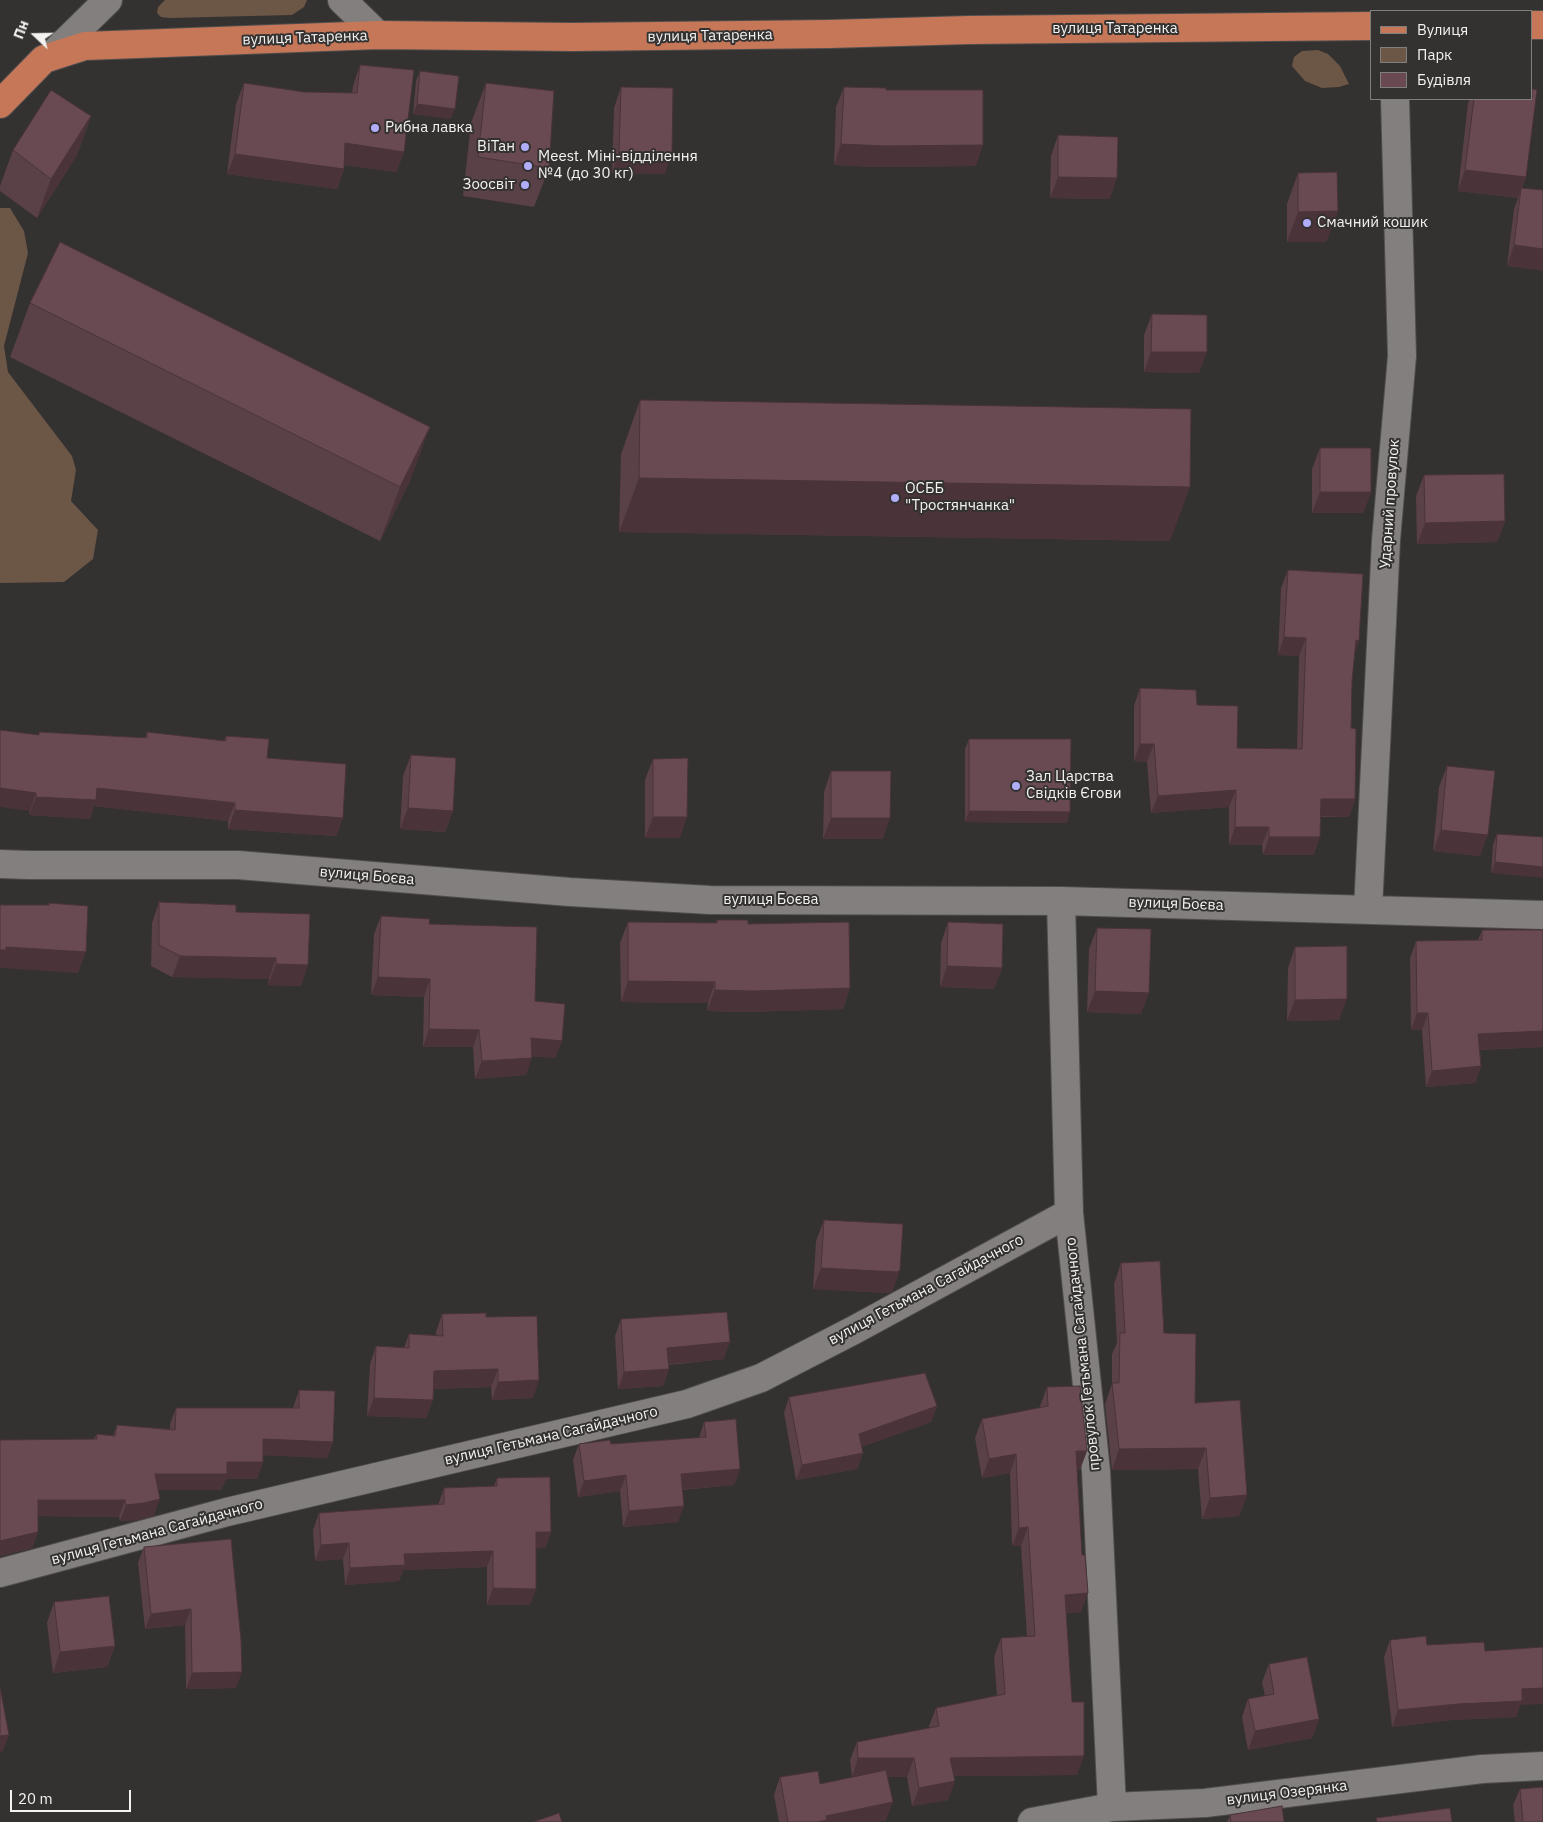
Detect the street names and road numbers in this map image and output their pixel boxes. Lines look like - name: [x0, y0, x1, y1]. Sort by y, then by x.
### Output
- street label: вулиця Татаренка: [1052, 20, 1178, 38]
- street label: вулиця Татаренка: [647, 26, 773, 46]
- street label: вулиця Татаренка: [242, 27, 368, 49]
- street label: Ударний провулок: [1376, 439, 1404, 569]
- street label: вулиця Боєва: [319, 863, 415, 889]
- street label: вулиця Боєва: [723, 891, 819, 909]
- street label: вулиця Боєва: [1128, 893, 1224, 915]
- street label: вулиця Гетьмана Сагайдачного: [825, 1231, 1027, 1349]
- street label: провулок Гетьмана Сагайдачного: [1062, 1236, 1104, 1472]
- street label: вулиця Гетьмана Сагайдачного: [443, 1403, 659, 1469]
- street label: вулиця Гетьмана Сагайдачного: [49, 1495, 265, 1569]
- street label: вулиця Озерянка: [1226, 1777, 1348, 1809]

